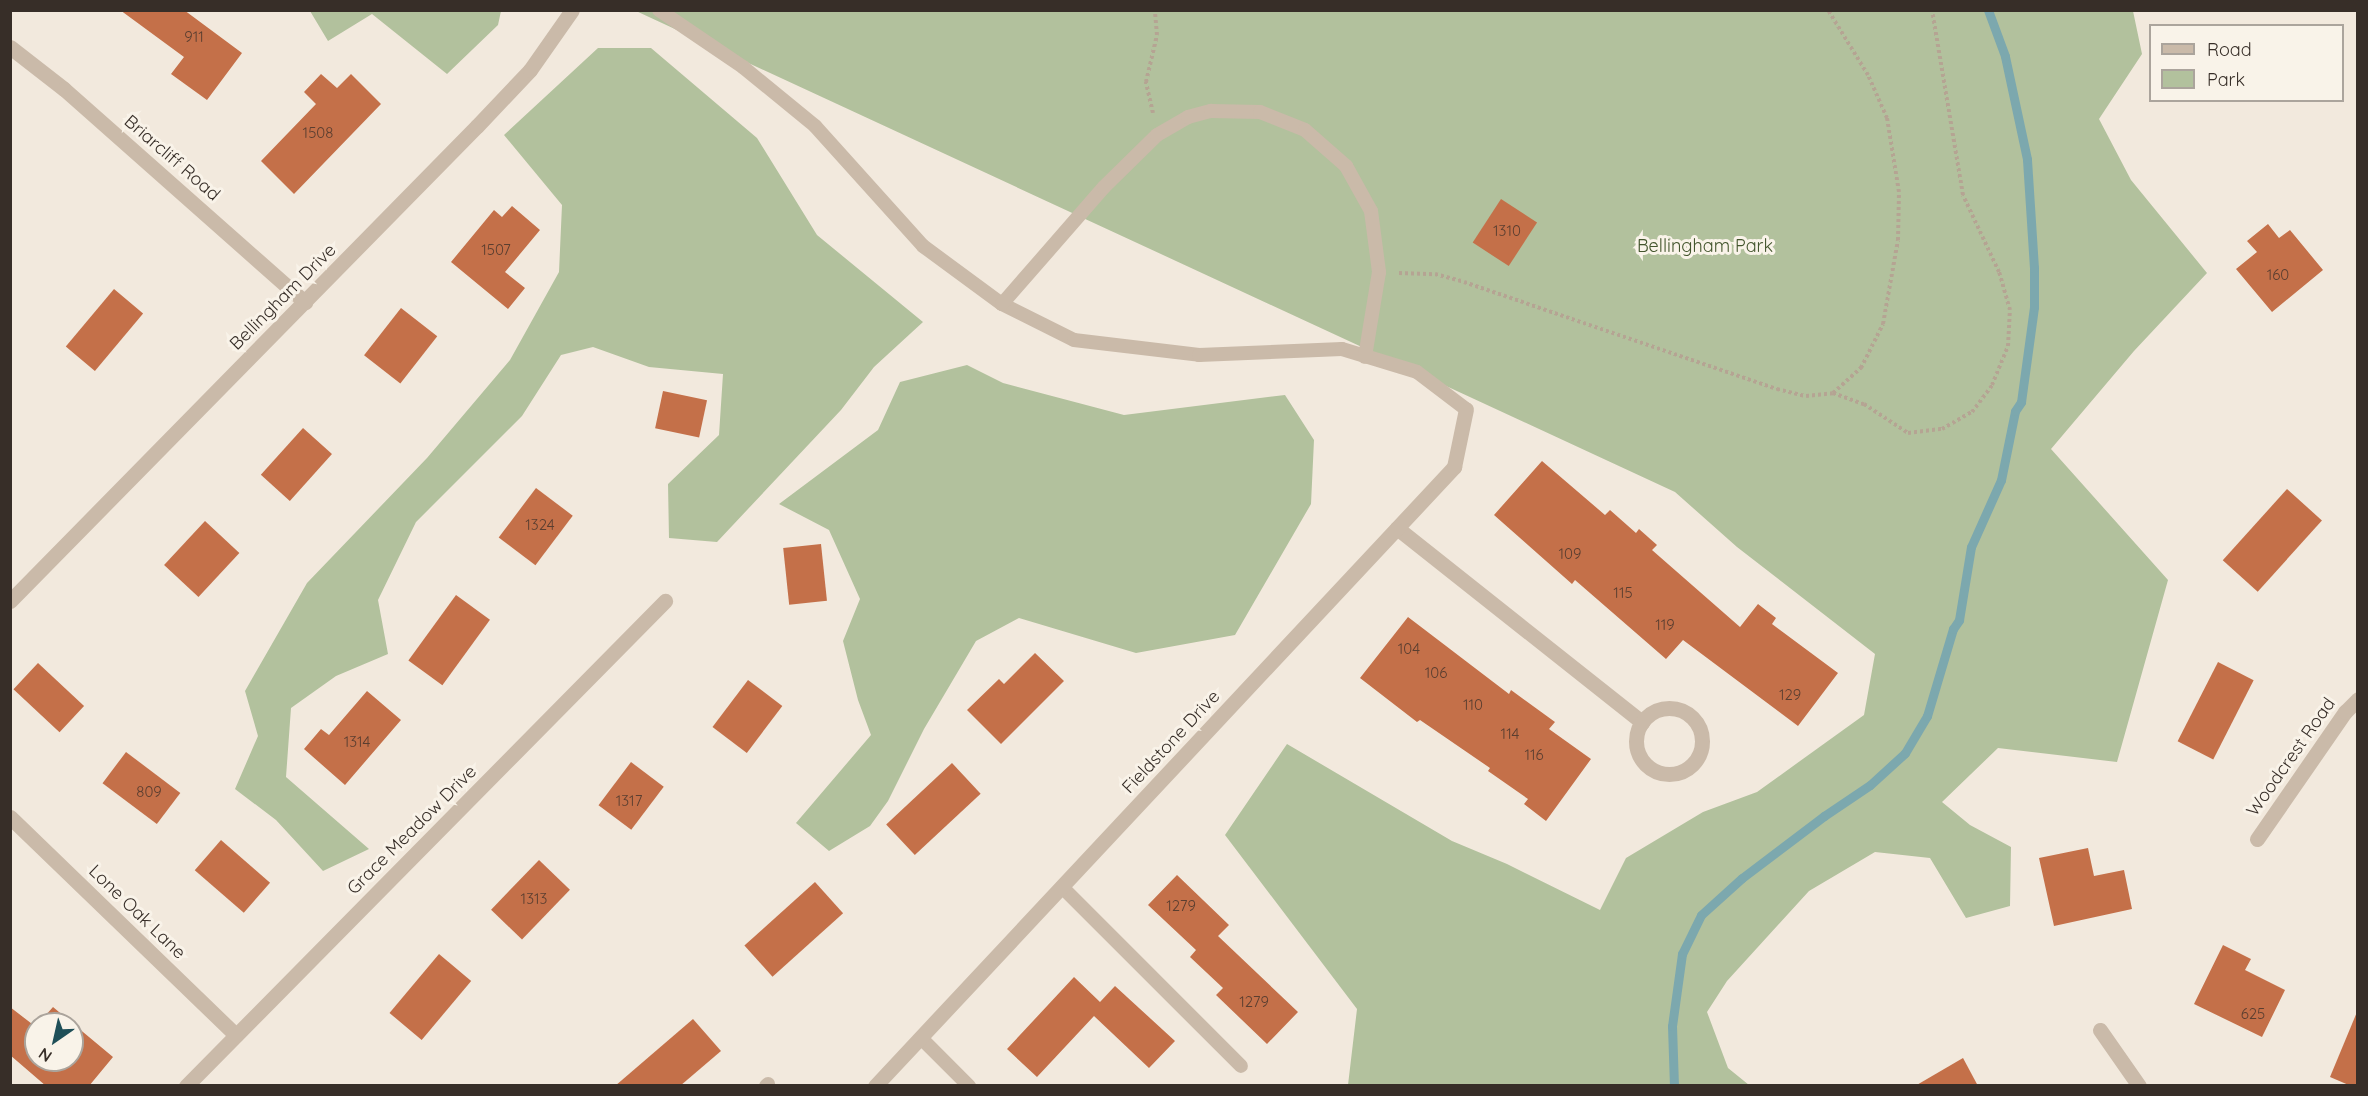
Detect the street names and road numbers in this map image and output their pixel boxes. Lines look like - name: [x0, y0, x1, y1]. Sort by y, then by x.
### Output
- street label: Briarcliff Road: [120, 111, 224, 205]
- street label: Bellingham Drive: [225, 239, 341, 355]
- street label: Fieldstone Drive: [1118, 686, 1224, 798]
- street label: Woodcrest Road: [2242, 694, 2340, 820]
- street label: Grace Meadow Drive: [343, 761, 481, 899]
- street label: Lone Oak Lane: [84, 860, 190, 964]

